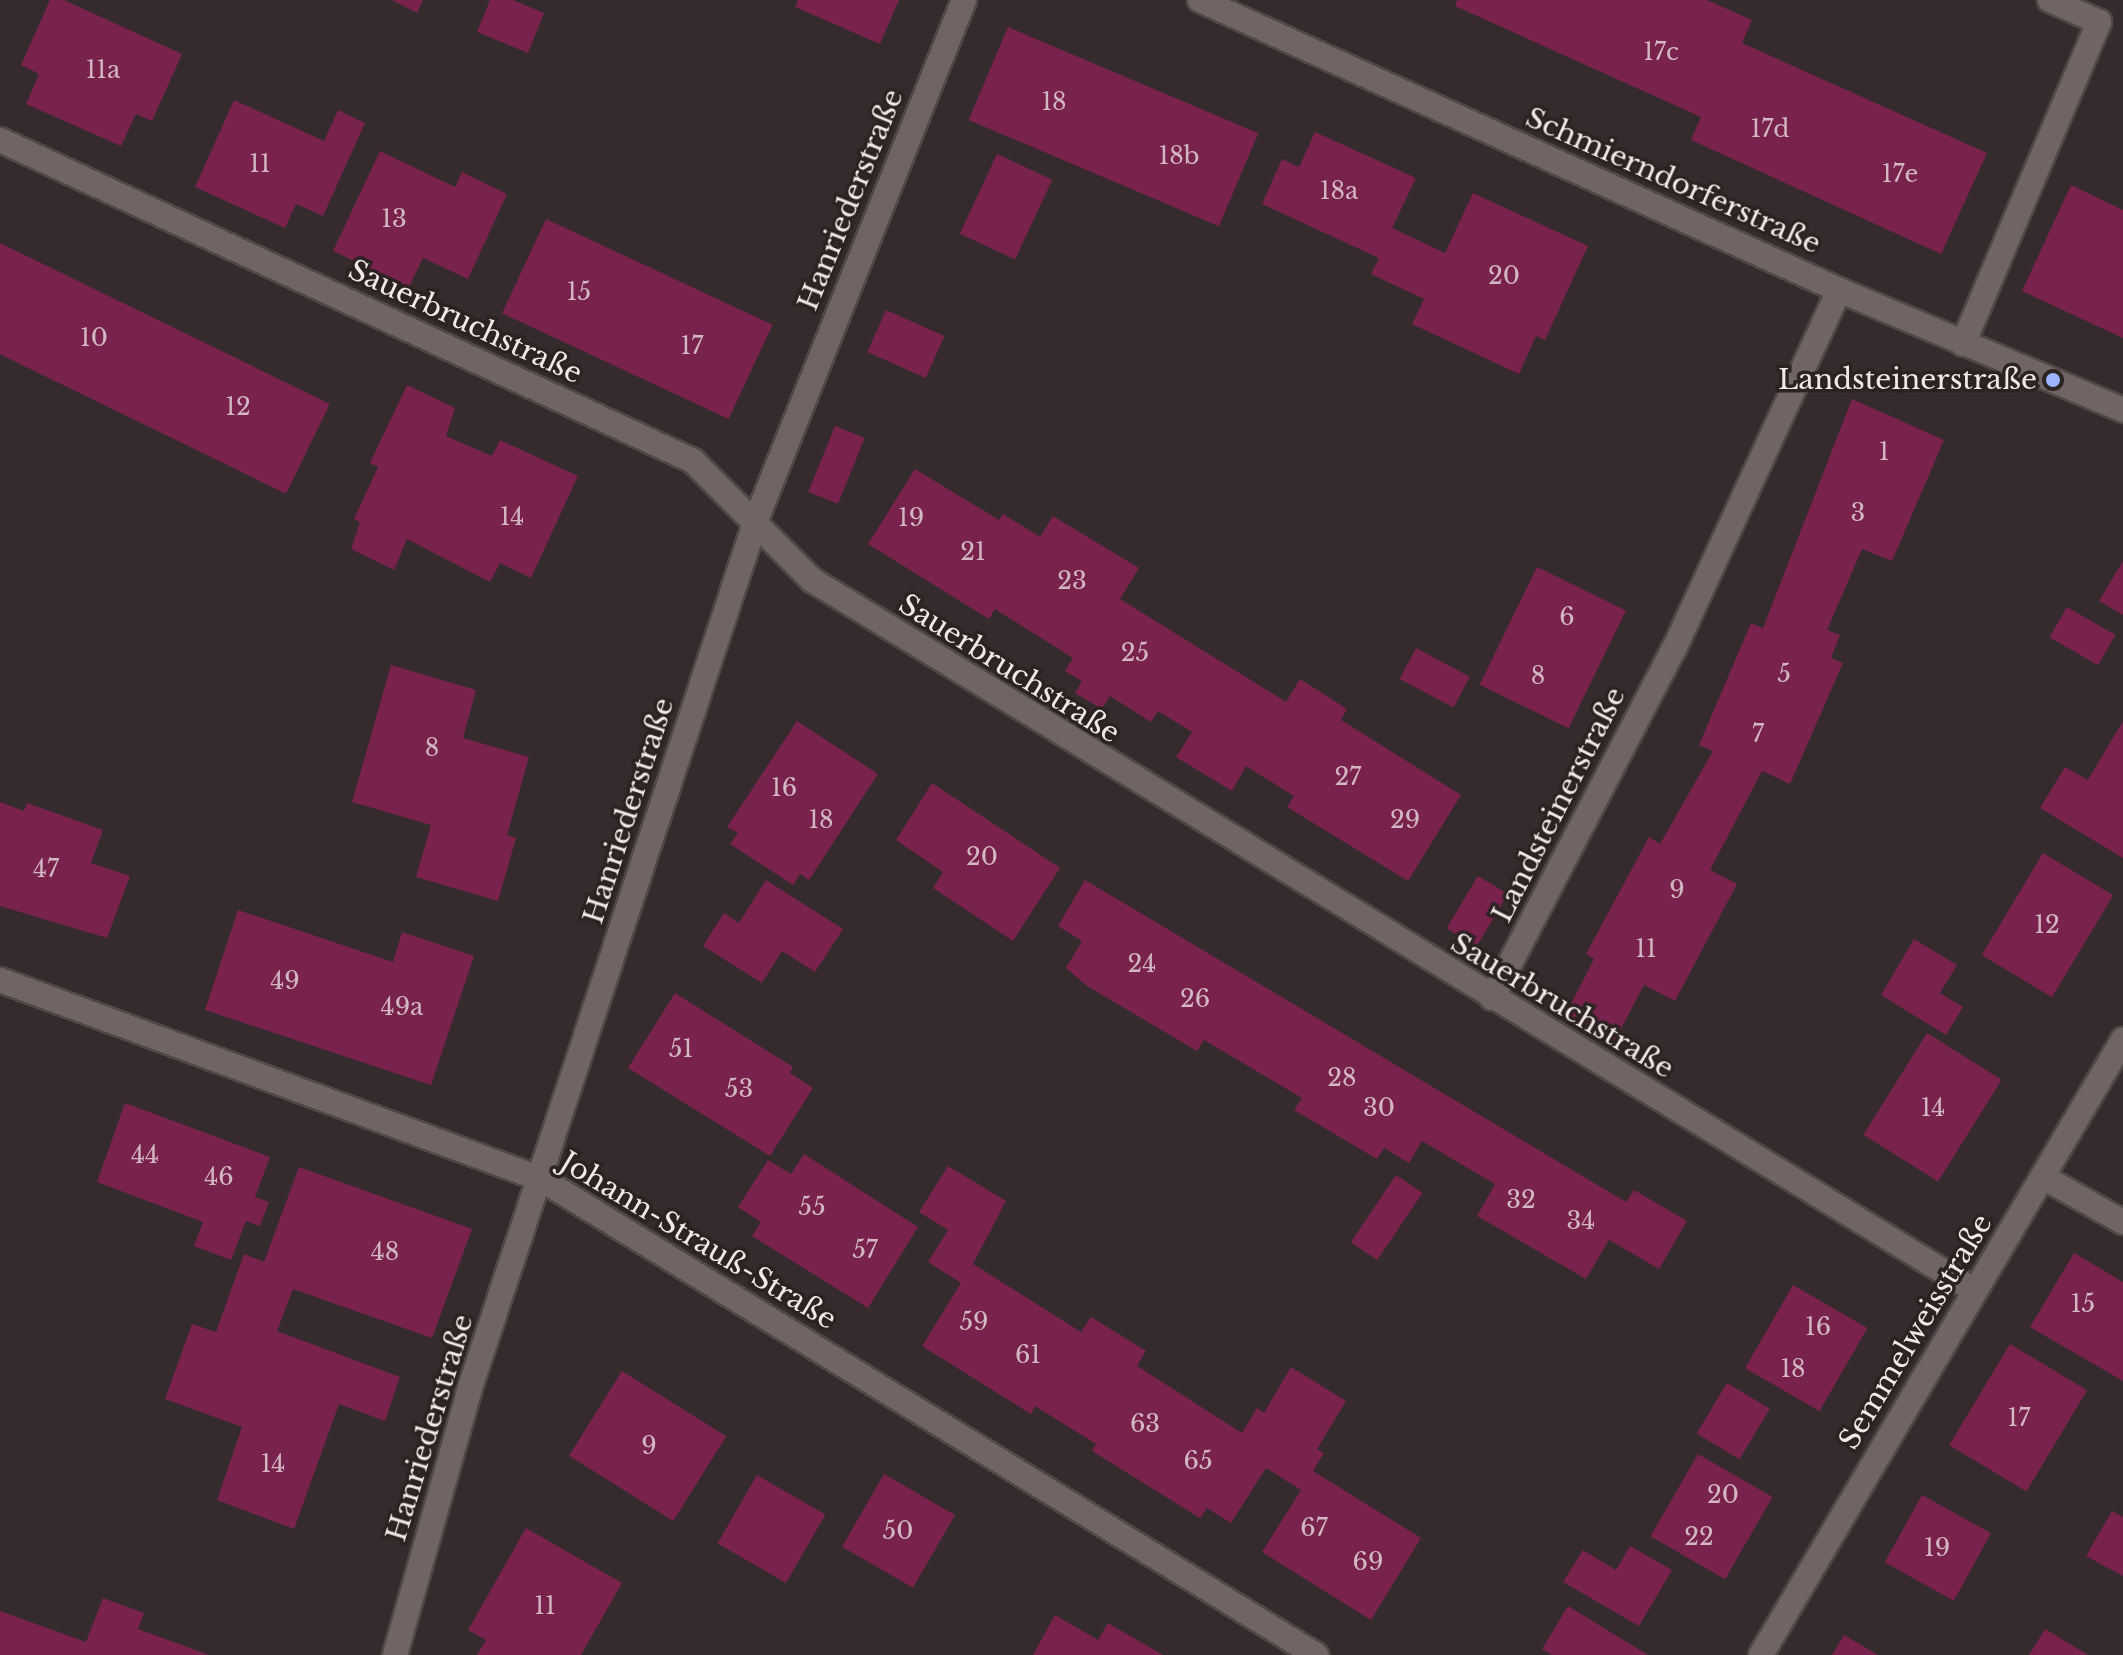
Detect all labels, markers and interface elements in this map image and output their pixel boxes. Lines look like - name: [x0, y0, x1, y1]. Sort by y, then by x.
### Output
- house number: 17c: [1643, 38, 1679, 66]
- house number: 11a: [86, 56, 120, 84]
- street label: Hanriederstraße: [791, 85, 911, 315]
- house number: 18: [1041, 88, 1067, 116]
- street label: Schmierndorferstraße: [1520, 101, 1826, 261]
- house number: 17d: [1751, 115, 1789, 143]
- house number: 18b: [1159, 142, 1199, 170]
- house number: 11: [249, 150, 271, 178]
- house number: 17e: [1882, 160, 1918, 188]
- house number: 18a: [1320, 177, 1358, 205]
- house number: 13: [381, 205, 407, 233]
- street label: Sauerbruchstraße: [343, 253, 587, 391]
- house number: 20: [1488, 262, 1520, 290]
- house number: 15: [567, 278, 591, 306]
- house number: 10: [80, 324, 108, 352]
- house number: 17: [681, 332, 703, 360]
- place label: Landsteinerstraße: [1778, 363, 2037, 397]
- marker: Landsteinerstraße: [2044, 371, 2062, 389]
- house number: 12: [225, 393, 251, 421]
- house number: 1: [1879, 438, 1889, 466]
- house number: 3: [1851, 499, 1865, 527]
- house number: 14: [500, 503, 524, 531]
- house number: 19: [898, 504, 924, 532]
- house number: 21: [960, 538, 986, 566]
- house number: 23: [1057, 567, 1087, 595]
- street label: Sauerbruchstraße: [892, 588, 1126, 750]
- house number: 6: [1559, 603, 1575, 631]
- house number: 25: [1121, 639, 1149, 667]
- house number: 5: [1777, 660, 1791, 688]
- house number: 8: [1531, 662, 1545, 690]
- street label: Landsteinerstraße: [1485, 682, 1633, 928]
- street label: Hanriederstraße: [577, 694, 681, 928]
- house number: 7: [1752, 720, 1764, 748]
- house number: 8: [425, 734, 439, 762]
- house number: 27: [1335, 763, 1361, 791]
- house number: 16: [771, 774, 797, 802]
- house number: 18: [808, 806, 834, 834]
- house number: 29: [1390, 806, 1420, 834]
- house number: 20: [966, 843, 998, 871]
- house number: 47: [33, 855, 59, 883]
- house number: 9: [1669, 876, 1685, 904]
- house number: 12: [2034, 911, 2060, 939]
- street label: Sauerbruchstraße: [1445, 926, 1679, 1086]
- house number: 11: [1635, 935, 1657, 963]
- house number: 24: [1128, 950, 1156, 978]
- house number: 49: [270, 967, 300, 995]
- house number: 26: [1180, 985, 1210, 1013]
- house number: 49a: [381, 993, 423, 1021]
- house number: 51: [669, 1035, 693, 1063]
- house number: 28: [1327, 1064, 1357, 1092]
- house number: 53: [725, 1075, 753, 1103]
- house number: 30: [1363, 1094, 1395, 1122]
- house number: 14: [1921, 1094, 1945, 1122]
- house number: 44: [131, 1141, 159, 1169]
- street label: Johann-Strauß-Straße: [554, 1145, 842, 1337]
- house number: 46: [204, 1163, 234, 1191]
- house number: 32: [1506, 1186, 1536, 1214]
- house number: 55: [798, 1193, 826, 1221]
- house number: 34: [1567, 1207, 1595, 1235]
- street label: Semmelweisstraße: [1833, 1208, 1999, 1456]
- house number: 57: [852, 1236, 878, 1264]
- house number: 48: [371, 1238, 399, 1266]
- house number: 15: [2071, 1290, 2095, 1318]
- house number: 59: [959, 1308, 989, 1336]
- street label: Hanriederstraße: [380, 1311, 480, 1545]
- house number: 16: [1805, 1313, 1831, 1341]
- house number: 61: [1015, 1341, 1041, 1369]
- house number: 18: [1780, 1355, 1806, 1383]
- house number: 17: [2008, 1404, 2030, 1432]
- house number: 63: [1130, 1410, 1160, 1438]
- house number: 9: [641, 1432, 657, 1460]
- house number: 65: [1183, 1447, 1213, 1475]
- house number: 14: [261, 1450, 285, 1478]
- house number: 20: [1707, 1481, 1739, 1509]
- house number: 67: [1300, 1514, 1328, 1542]
- house number: 50: [883, 1517, 913, 1545]
- house number: 22: [1684, 1523, 1714, 1551]
- house number: 19: [1924, 1534, 1950, 1562]
- house number: 69: [1353, 1548, 1383, 1576]
- house number: 11: [534, 1592, 556, 1620]

